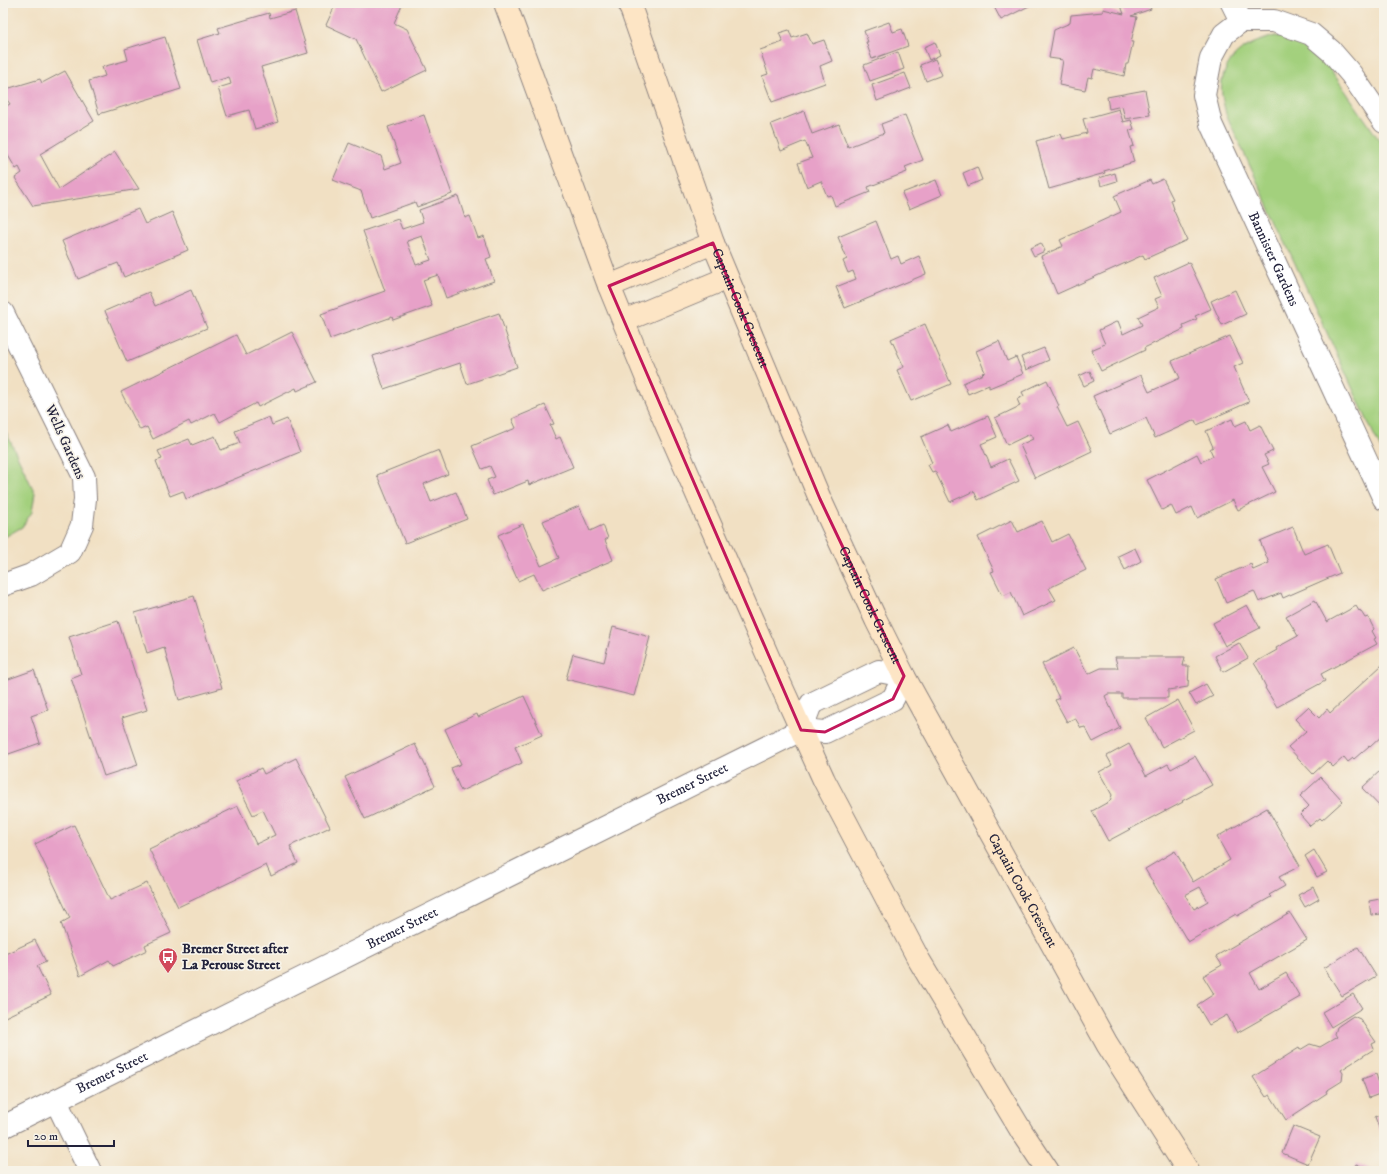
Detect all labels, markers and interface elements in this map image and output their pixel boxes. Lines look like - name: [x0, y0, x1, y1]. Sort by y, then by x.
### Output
- street label: Bannister Gardens: [1244, 209, 1303, 309]
- street label: Captain Cook Crescent: [707, 246, 773, 371]
- street label: Wells Gardens: [40, 401, 90, 482]
- street label: Captain Cook Crescent: [834, 544, 906, 667]
- street label: Bremer Street: [654, 758, 732, 809]
- street label: Captain Cook Crescent: [984, 830, 1062, 952]
- street label: Bremer Street: [364, 903, 441, 954]
- place label: Bremer Street after La Perouse Street: [182, 940, 289, 974]
- bus stop icon: Bremer Street after La Perouse Street: [157, 946, 179, 974]
- street label: Bremer Street: [74, 1047, 151, 1098]
- scale bar: [28, 1122, 114, 1148]
- text: 20 m: [34, 1129, 58, 1144]

